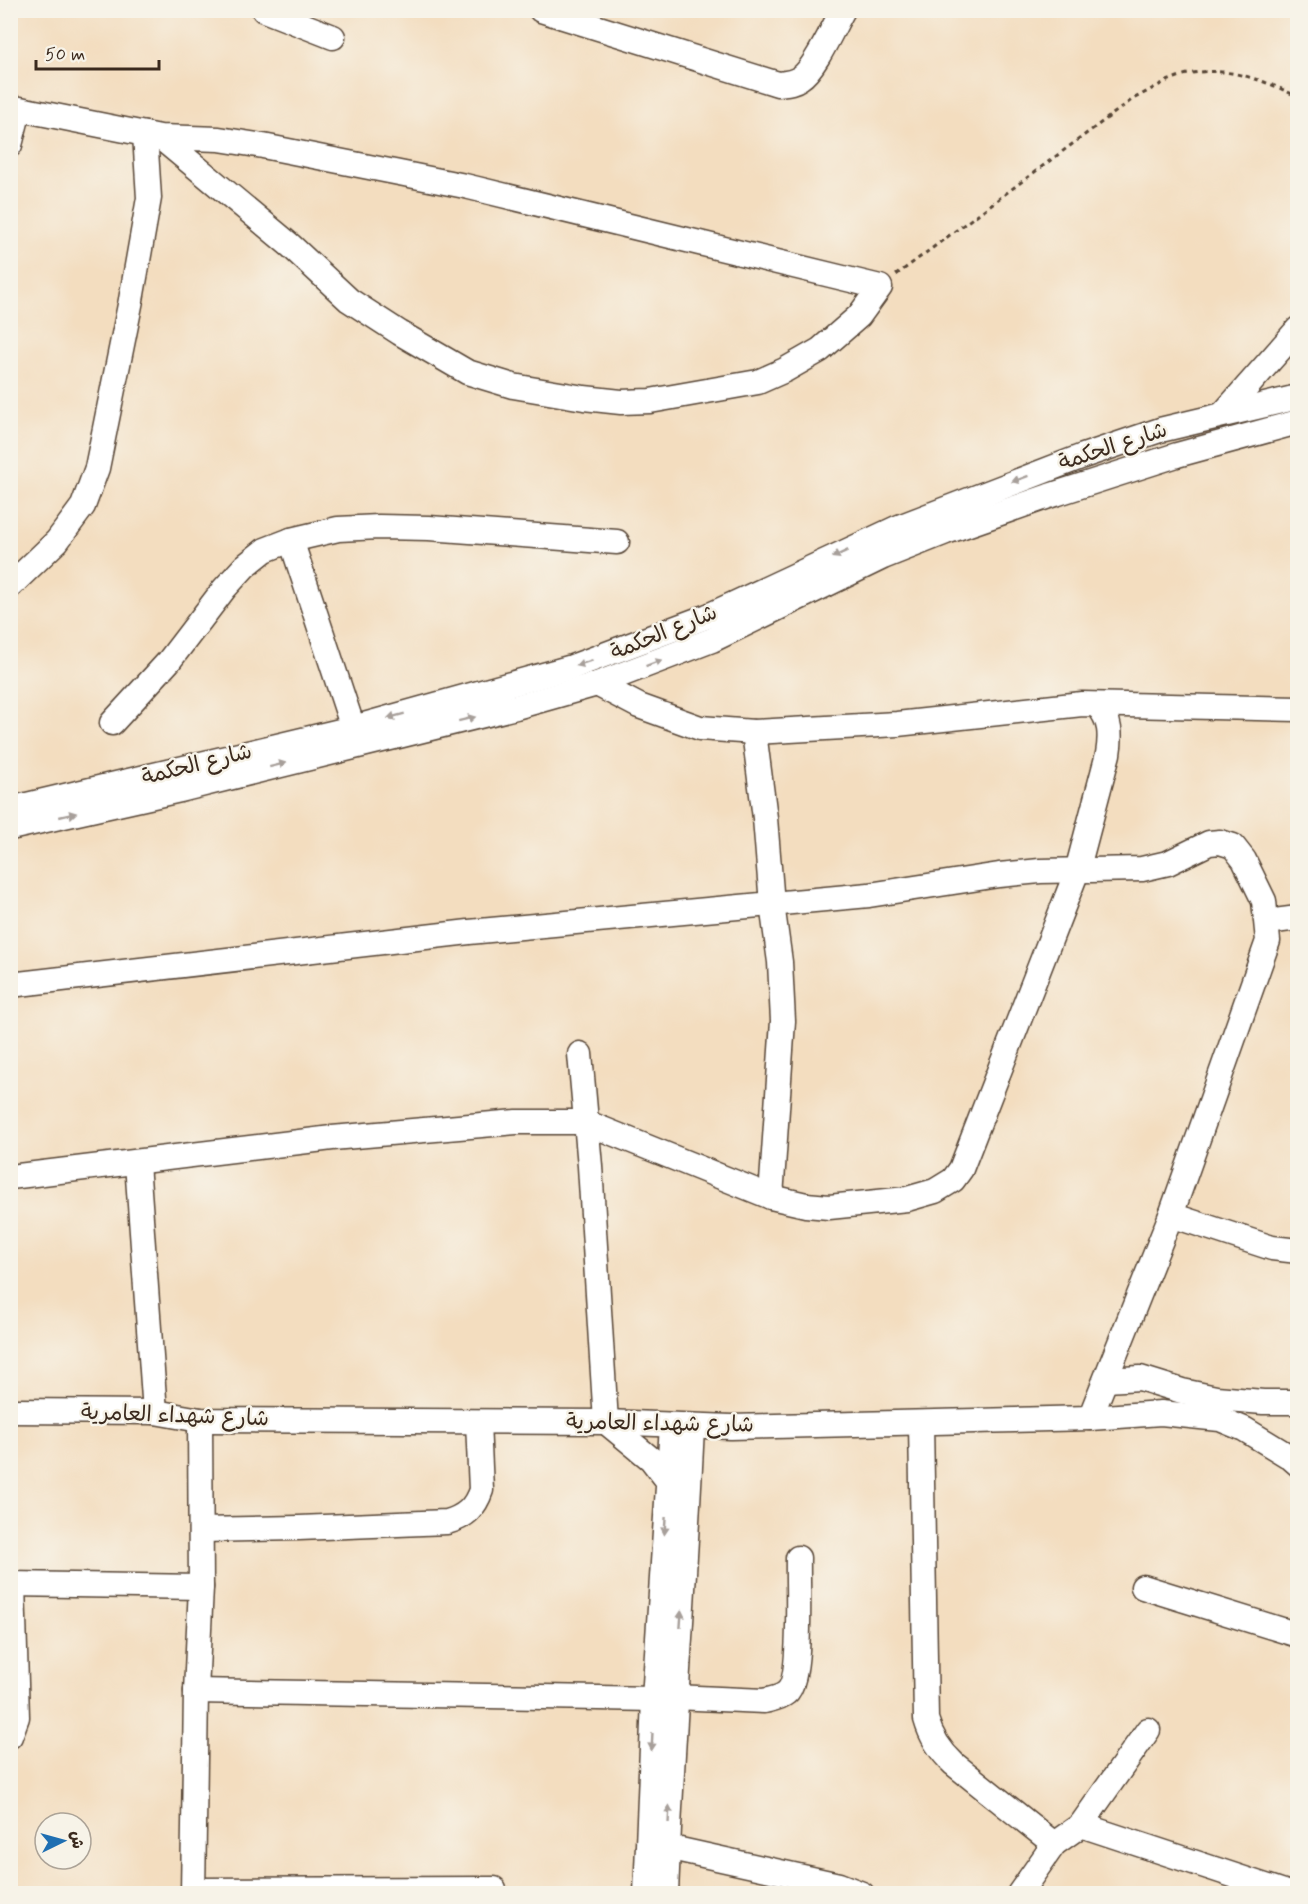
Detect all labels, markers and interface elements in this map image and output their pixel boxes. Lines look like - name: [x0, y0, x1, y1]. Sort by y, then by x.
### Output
- scale bar: [36, 33, 159, 71]
- text: 50 m: [45, 43, 85, 67]
- street label: شارع الحكمة: [1055, 416, 1171, 478]
- one-way arrow: [1011, 475, 1029, 484]
- one-way arrow: [832, 549, 849, 558]
- street label: شارع الحكمة: [607, 599, 721, 667]
- one-way arrow: [645, 658, 663, 668]
- one-way arrow: [575, 659, 593, 669]
- one-way arrow: [387, 712, 405, 721]
- one-way arrow: [458, 713, 476, 723]
- street label: شارع الحكمة: [139, 738, 255, 792]
- one-way arrow: [269, 760, 287, 770]
- one-way arrow: [58, 810, 77, 819]
- street label: شارع شهداء العامرية: [81, 1399, 269, 1433]
- street label: شارع شهداء العامرية: [566, 1408, 754, 1440]
- one-way arrow: [661, 1517, 670, 1536]
- one-way arrow: [677, 1610, 686, 1629]
- one-way arrow: [648, 1732, 657, 1751]
- one-way arrow: [665, 1805, 674, 1824]
- north arrow: [33, 1811, 93, 1871]
- text: ش: [65, 1830, 88, 1850]

